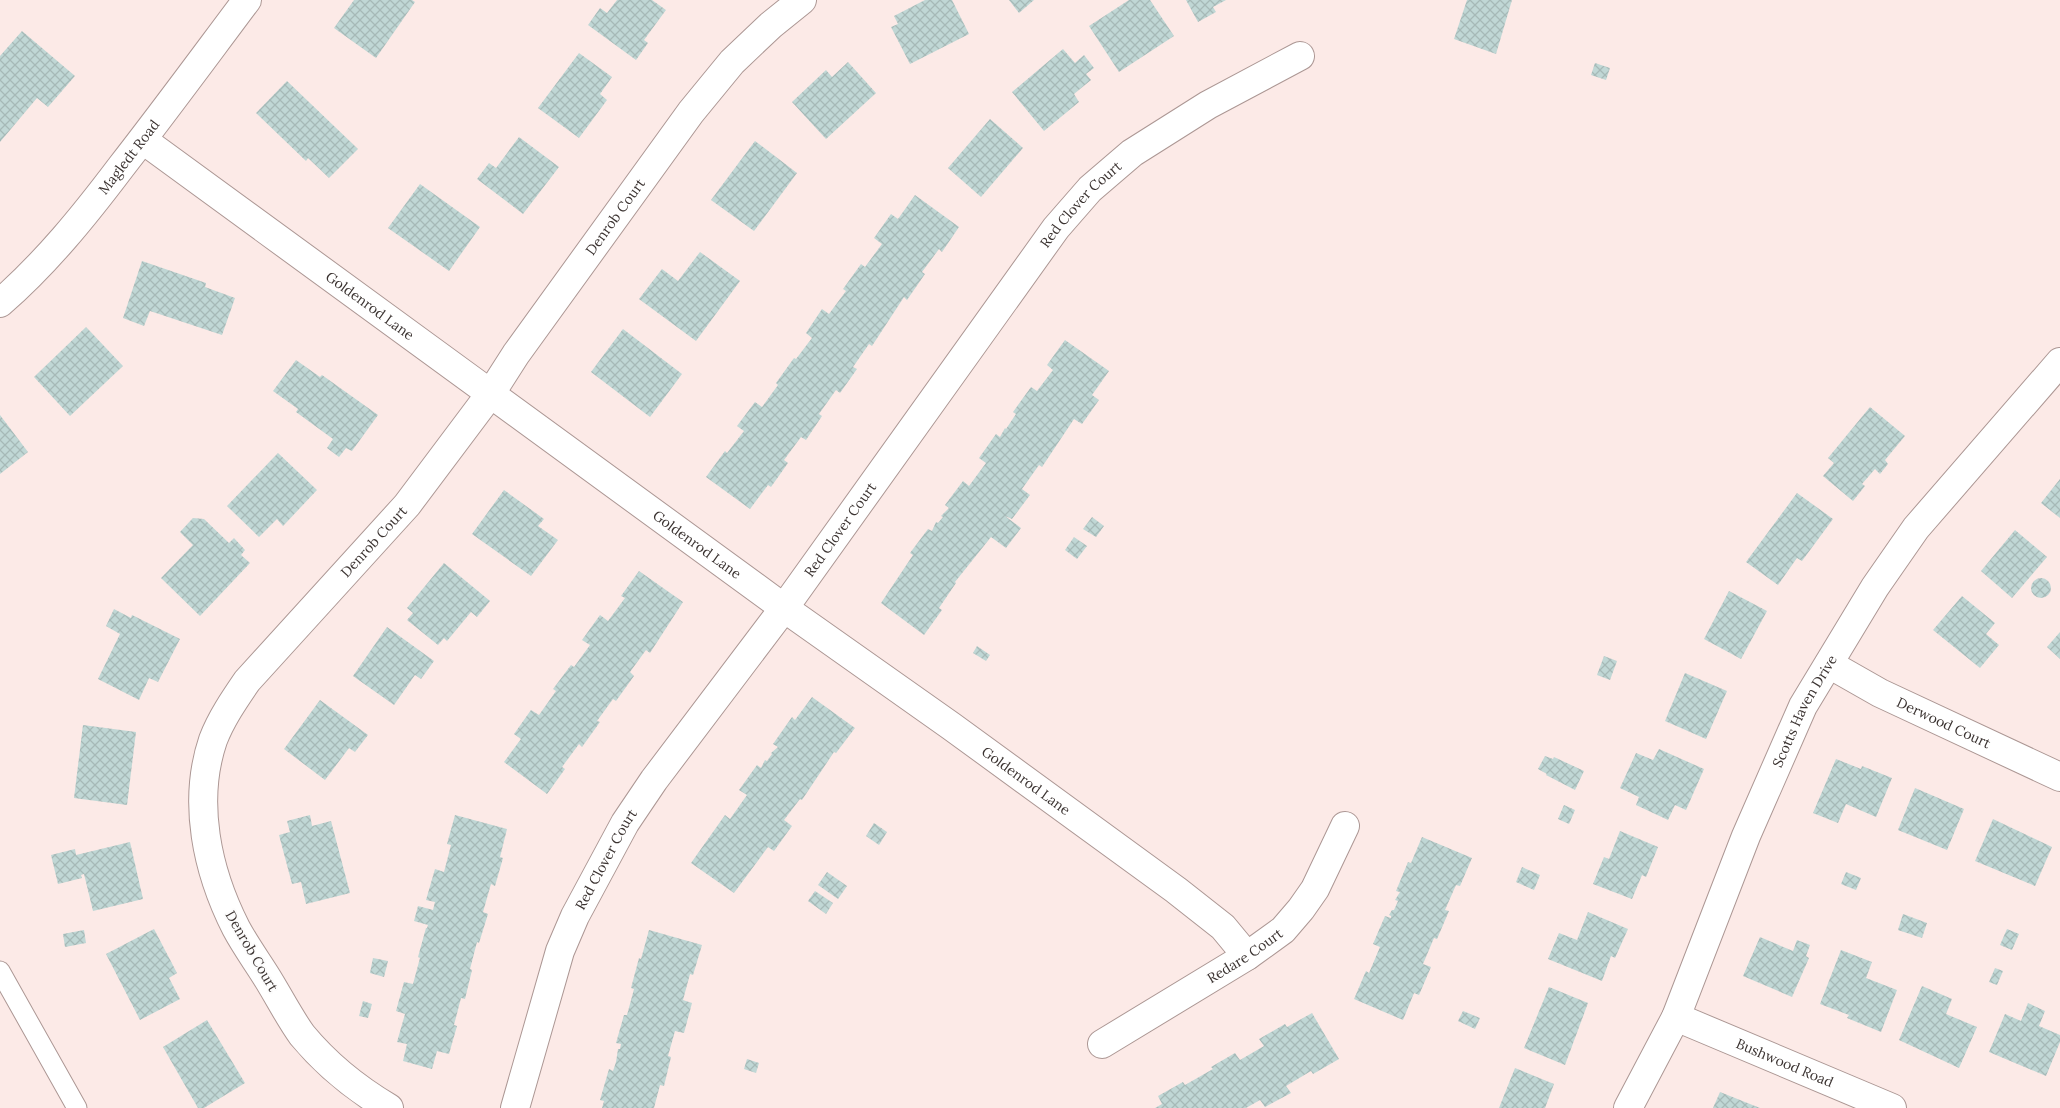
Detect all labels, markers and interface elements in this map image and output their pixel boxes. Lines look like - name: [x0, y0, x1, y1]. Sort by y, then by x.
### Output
- street label: Magledt Road: [94, 116, 163, 198]
- street label: Red Clover Court: [1036, 157, 1126, 251]
- street label: Denrob Court: [581, 174, 649, 259]
- street label: Goldenrod Lane: [322, 267, 418, 344]
- street label: Red Clover Court: [800, 478, 881, 580]
- street label: Denrob Court: [337, 502, 411, 581]
- street label: Goldenrod Lane: [649, 506, 745, 583]
- street label: Scotts Haven Drive: [1768, 651, 1841, 770]
- street label: Derwood Court: [1894, 693, 1994, 753]
- street label: Goldenrod Lane: [978, 742, 1074, 819]
- street label: Red Clover Court: [571, 805, 641, 913]
- street label: Denrob Court: [222, 907, 283, 995]
- street label: Redare Court: [1204, 924, 1287, 987]
- street label: Bushwood Road: [1733, 1034, 1836, 1091]

